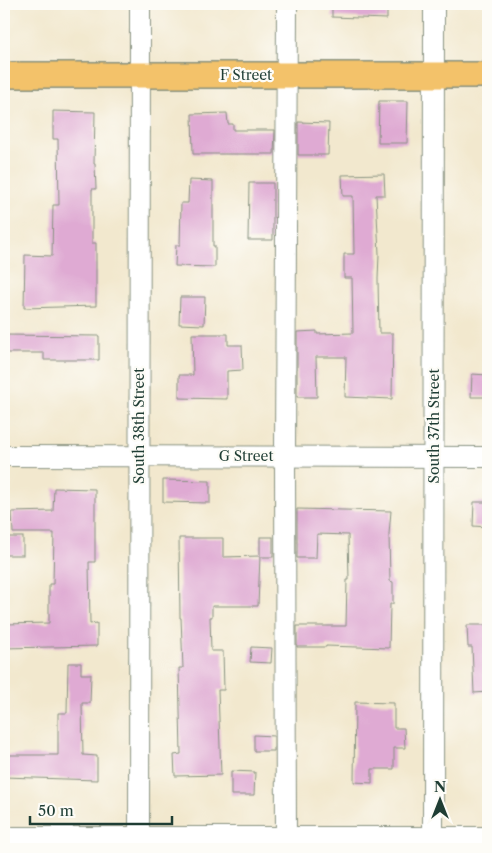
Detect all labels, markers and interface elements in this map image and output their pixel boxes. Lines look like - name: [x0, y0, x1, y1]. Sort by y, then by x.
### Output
- street label: F Street: [220, 66, 272, 84]
- street label: South 38th Street: [130, 368, 148, 484]
- street label: South 37th Street: [425, 369, 443, 483]
- street label: G Street: [219, 447, 273, 465]
- north arrow: [414, 776, 464, 826]
- text: N: [434, 778, 446, 796]
- scale bar: [30, 793, 172, 825]
- text: 50 m: [38, 801, 74, 820]

